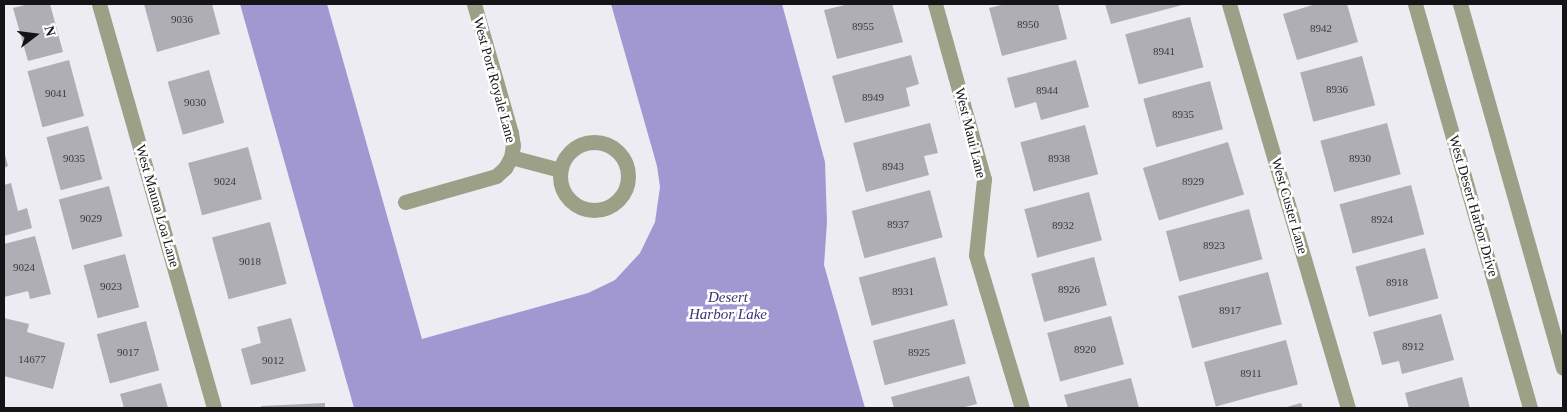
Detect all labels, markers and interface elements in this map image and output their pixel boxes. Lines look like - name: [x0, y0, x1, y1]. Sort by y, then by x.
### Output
- north arrow: [10, 10, 60, 60]
- house number: 9036: [171, 12, 193, 26]
- street label: West Port Royale Lane: [469, 15, 519, 145]
- house number: 8950: [1017, 17, 1039, 31]
- house number: 8955: [852, 19, 874, 33]
- house number: 8942: [1310, 21, 1332, 35]
- text: N: [41, 24, 59, 38]
- house number: 8941: [1153, 44, 1175, 58]
- house number: 8936: [1326, 82, 1348, 96]
- house number: 8944: [1036, 83, 1058, 97]
- house number: 9041: [45, 86, 67, 100]
- street label: West Maui Lane: [951, 86, 989, 180]
- house number: 8949: [862, 90, 884, 104]
- house number: 9030: [184, 95, 206, 109]
- house number: 8935: [1172, 107, 1194, 121]
- street label: West Desert Harbor Drive: [1445, 133, 1501, 279]
- street label: West Mauna Loa Lane: [131, 143, 183, 269]
- house number: 9035: [63, 151, 85, 165]
- house number: 8938: [1048, 151, 1070, 165]
- house number: 8930: [1349, 151, 1371, 165]
- street label: West Custer Lane: [1267, 156, 1311, 256]
- house number: 8943: [882, 159, 904, 173]
- house number: 9024: [214, 174, 236, 188]
- house number: 8929: [1182, 174, 1204, 188]
- house number: 9029: [80, 211, 102, 225]
- house number: 8924: [1371, 212, 1393, 226]
- house number: 8937: [887, 217, 909, 231]
- house number: 8932: [1052, 218, 1074, 232]
- house number: 8923: [1203, 238, 1225, 252]
- house number: 9018: [239, 254, 261, 268]
- house number: 9024: [13, 260, 35, 274]
- house number: 8918: [1386, 275, 1408, 289]
- house number: 9023: [100, 279, 122, 293]
- house number: 8926: [1058, 282, 1080, 296]
- house number: 8931: [892, 284, 914, 298]
- water label: Desert Harbor Lake: [689, 288, 767, 323]
- house number: 8917: [1219, 303, 1241, 317]
- house number: 8912: [1402, 339, 1424, 353]
- house number: 8920: [1074, 342, 1096, 356]
- house number: 9017: [117, 345, 139, 359]
- house number: 8925: [908, 345, 930, 359]
- house number: 14677: [18, 352, 46, 366]
- house number: 9012: [262, 353, 284, 367]
- house number: 8911: [1240, 366, 1262, 380]

